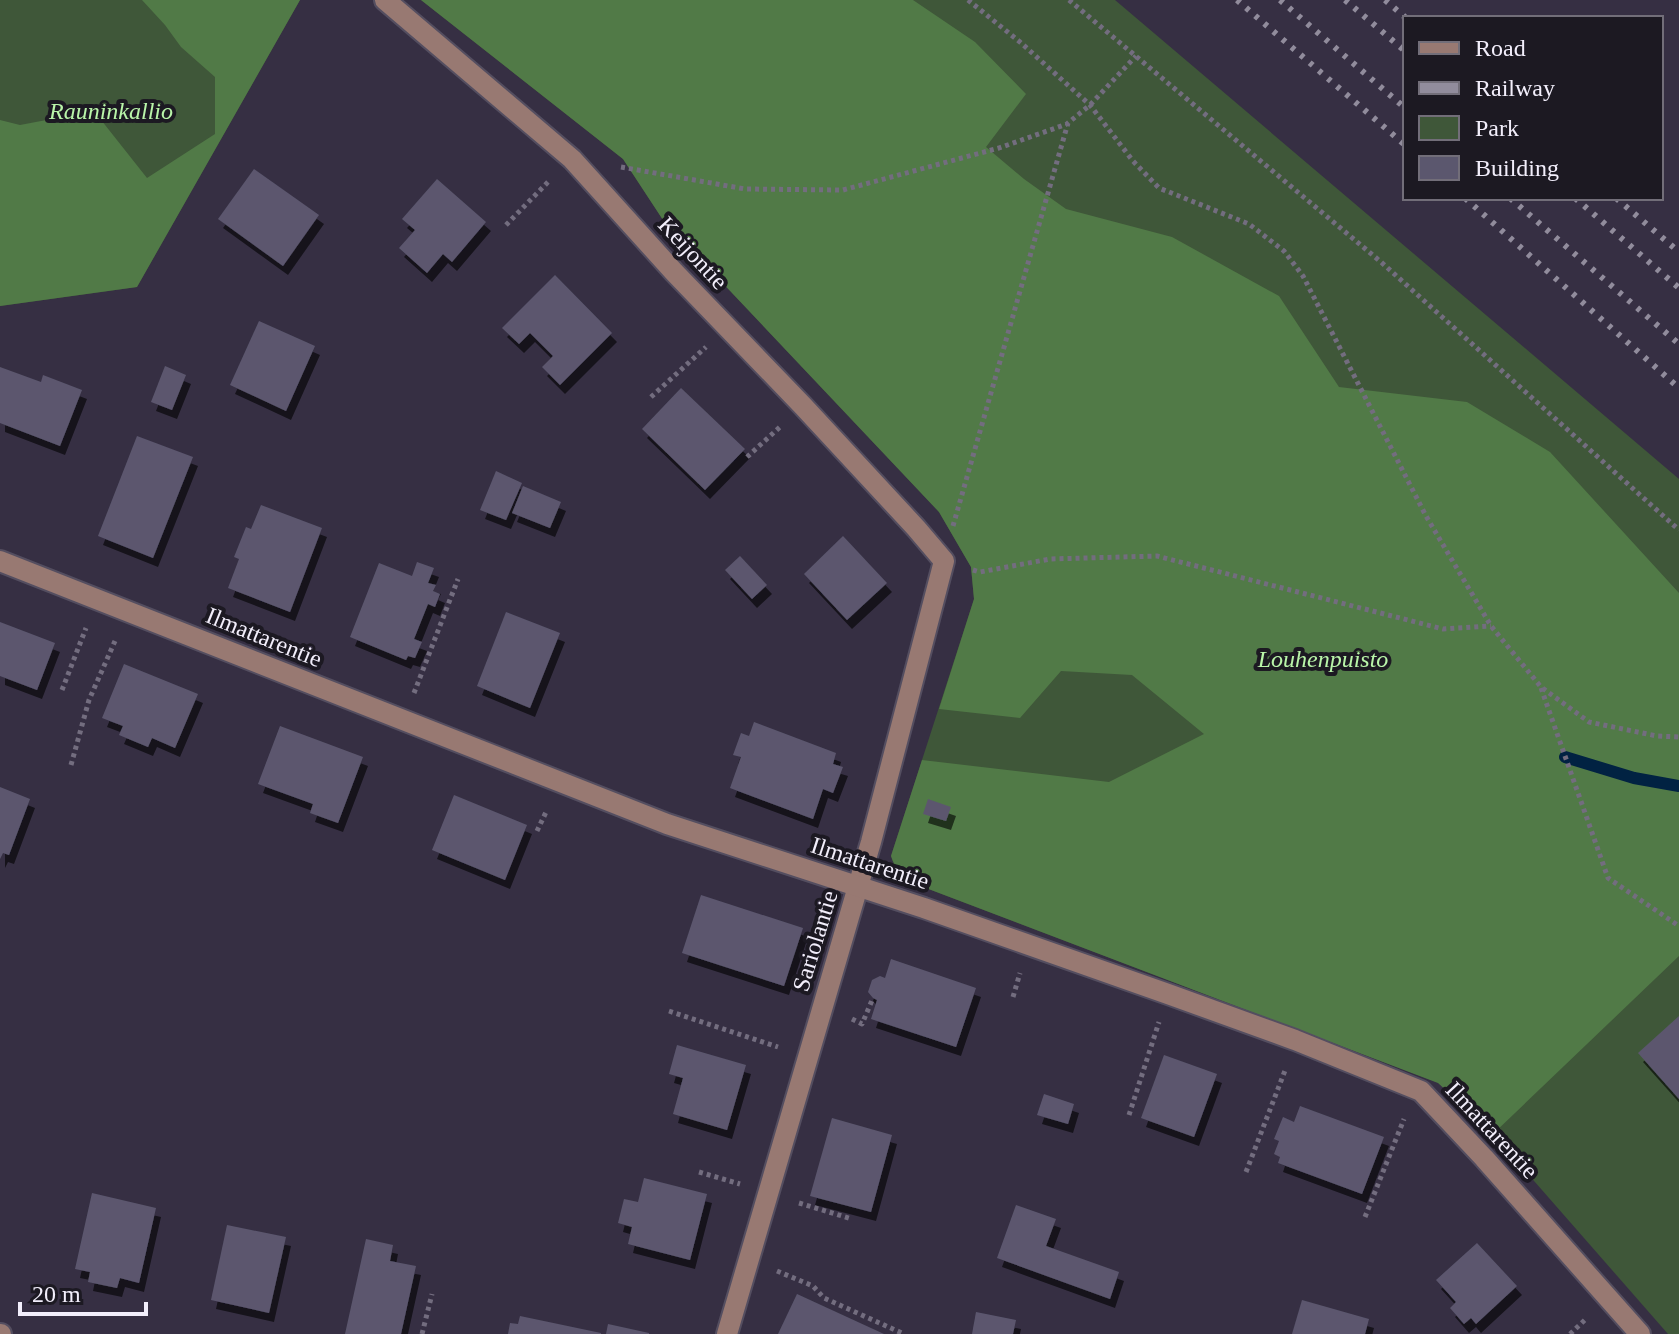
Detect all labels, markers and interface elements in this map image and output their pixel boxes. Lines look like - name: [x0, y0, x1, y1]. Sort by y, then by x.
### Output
- legend: [1403, 16, 1663, 200]
- text: Road: [1475, 35, 1526, 61]
- text: Railway: [1475, 75, 1555, 101]
- park label: Rauninkallio: [48, 98, 173, 124]
- text: Park: [1475, 115, 1519, 141]
- text: Building: [1475, 155, 1559, 181]
- street label: Keijontie: [653, 211, 733, 295]
- street label: Ilmattarentie: [202, 602, 326, 672]
- park label: Louhenpuisto: [1257, 646, 1388, 672]
- street label: Ilmattarentie: [808, 832, 932, 894]
- street label: Sariolantie: [787, 887, 843, 995]
- street label: Ilmattarentie: [1441, 1076, 1543, 1184]
- scale bar: [20, 1266, 146, 1316]
- text: 20 m: [32, 1281, 81, 1307]

